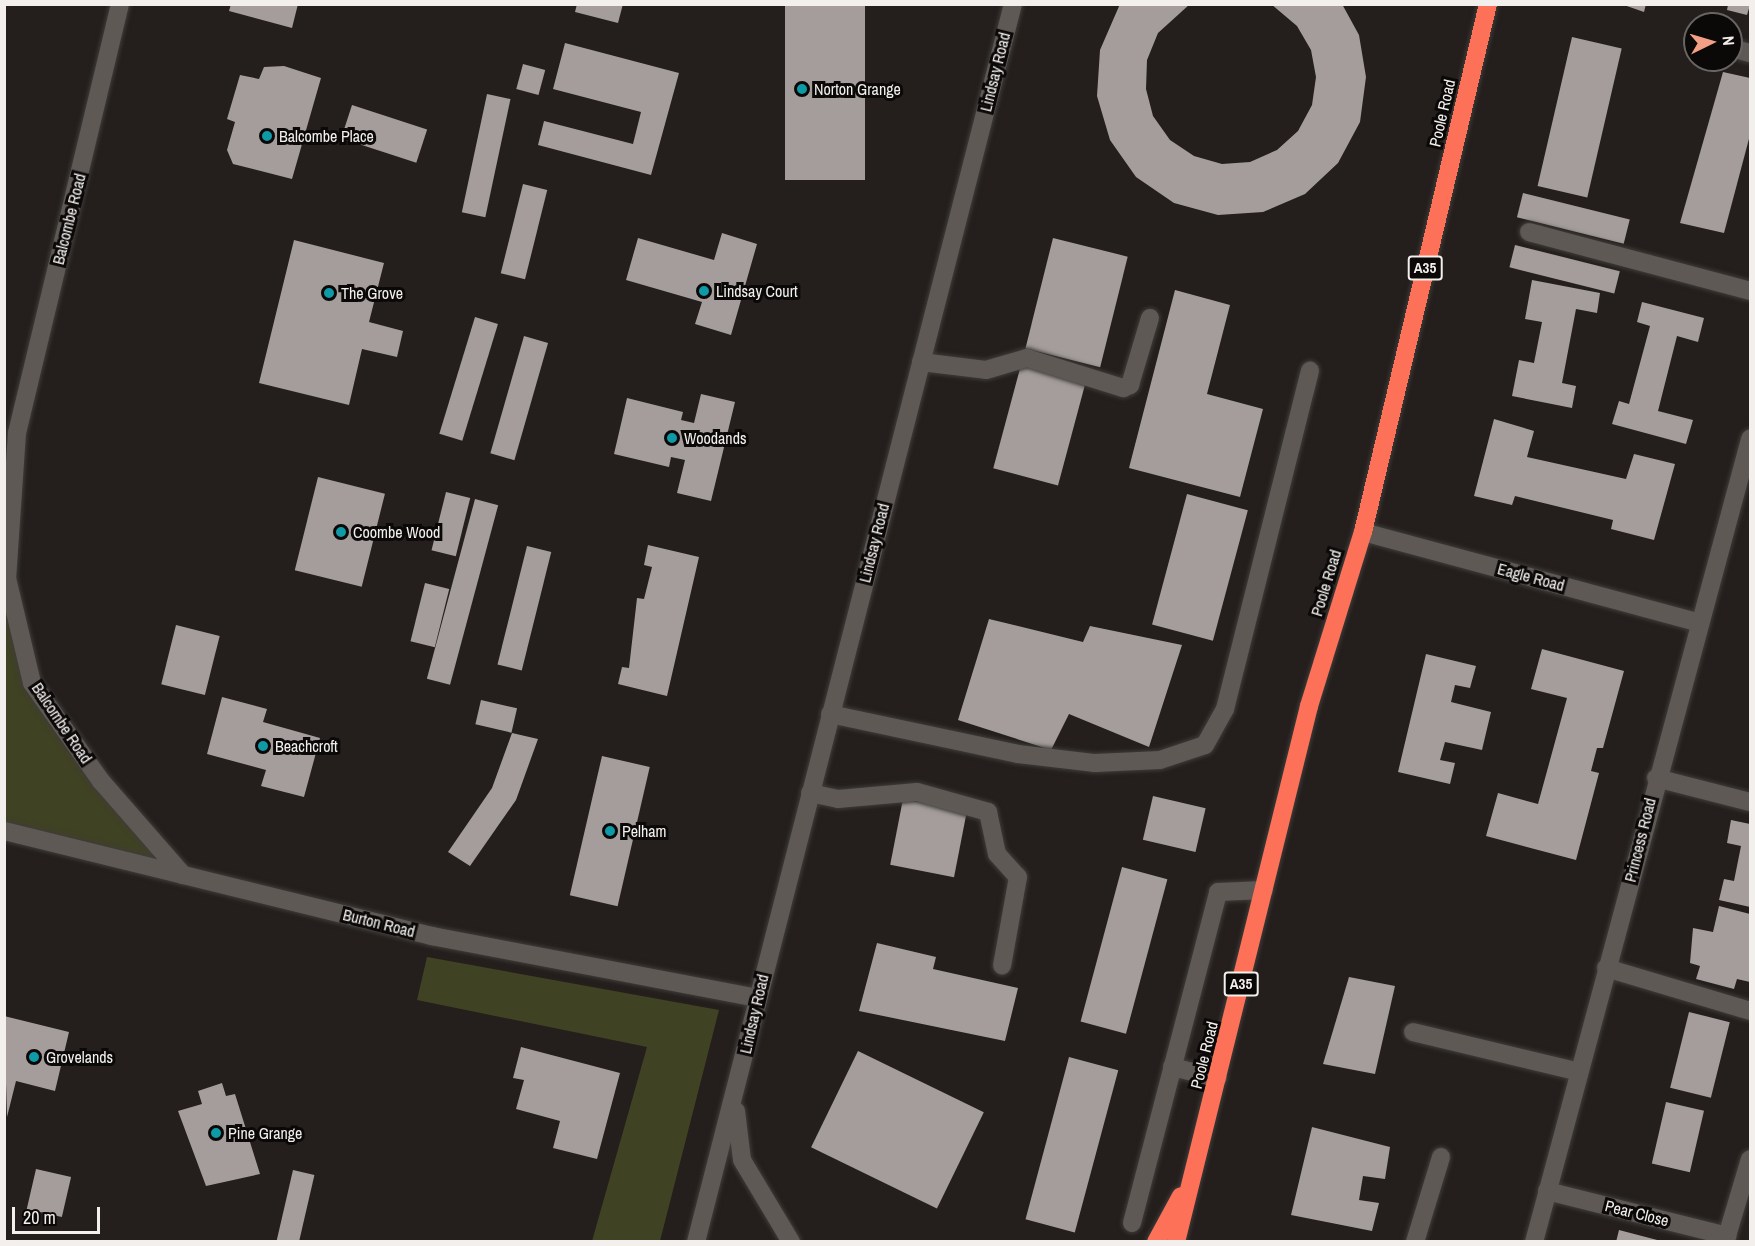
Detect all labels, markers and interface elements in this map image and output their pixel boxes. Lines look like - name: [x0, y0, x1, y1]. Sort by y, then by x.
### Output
- north arrow: [1683, 12, 1743, 72]
- street label: Lindsay Road: [976, 30, 1014, 114]
- text: N: [1718, 35, 1740, 46]
- street label: Poole Road: [1425, 77, 1459, 149]
- place label: Norton Grange: [814, 79, 901, 99]
- marker: Norton Grange: [795, 82, 809, 96]
- place label: Balcombe Place: [279, 126, 374, 146]
- marker: Balcombe Place: [260, 129, 274, 143]
- street label: Balcombe Road: [48, 171, 90, 267]
- road number: A35: [1407, 256, 1443, 280]
- place label: Lindsay Court: [716, 281, 798, 301]
- place label: The Grove: [341, 283, 403, 303]
- marker: Lindsay Court: [697, 284, 711, 298]
- marker: The Grove: [322, 286, 336, 300]
- place label: Woodands: [684, 428, 746, 448]
- marker: Woodands: [665, 431, 679, 445]
- street label: Lindsay Road: [855, 501, 893, 585]
- place label: Coombe Wood: [353, 522, 440, 542]
- marker: Coombe Wood: [334, 525, 348, 539]
- street label: Poole Road: [1307, 547, 1345, 619]
- street label: Eagle Road: [1495, 559, 1567, 595]
- street label: Balcombe Road: [28, 679, 96, 767]
- place label: Beachcroft: [275, 736, 338, 756]
- marker: Beachcroft: [256, 739, 270, 753]
- street label: Princess Road: [1620, 796, 1660, 884]
- place label: Pelham: [622, 821, 666, 841]
- marker: Pelham: [603, 824, 617, 838]
- street label: Burton Road: [341, 905, 417, 941]
- street label: Lindsay Road: [736, 972, 772, 1056]
- road number: A35: [1223, 972, 1259, 996]
- street label: Poole Road: [1186, 1019, 1222, 1091]
- place label: Grovelands: [46, 1047, 113, 1067]
- marker: Grovelands: [27, 1050, 41, 1064]
- place label: Pine Grange: [228, 1123, 302, 1143]
- marker: Pine Grange: [209, 1126, 223, 1140]
- scale bar: [15, 1195, 104, 1233]
- street label: Pear Close: [1603, 1196, 1671, 1230]
- text: 20 m: [23, 1205, 56, 1230]

